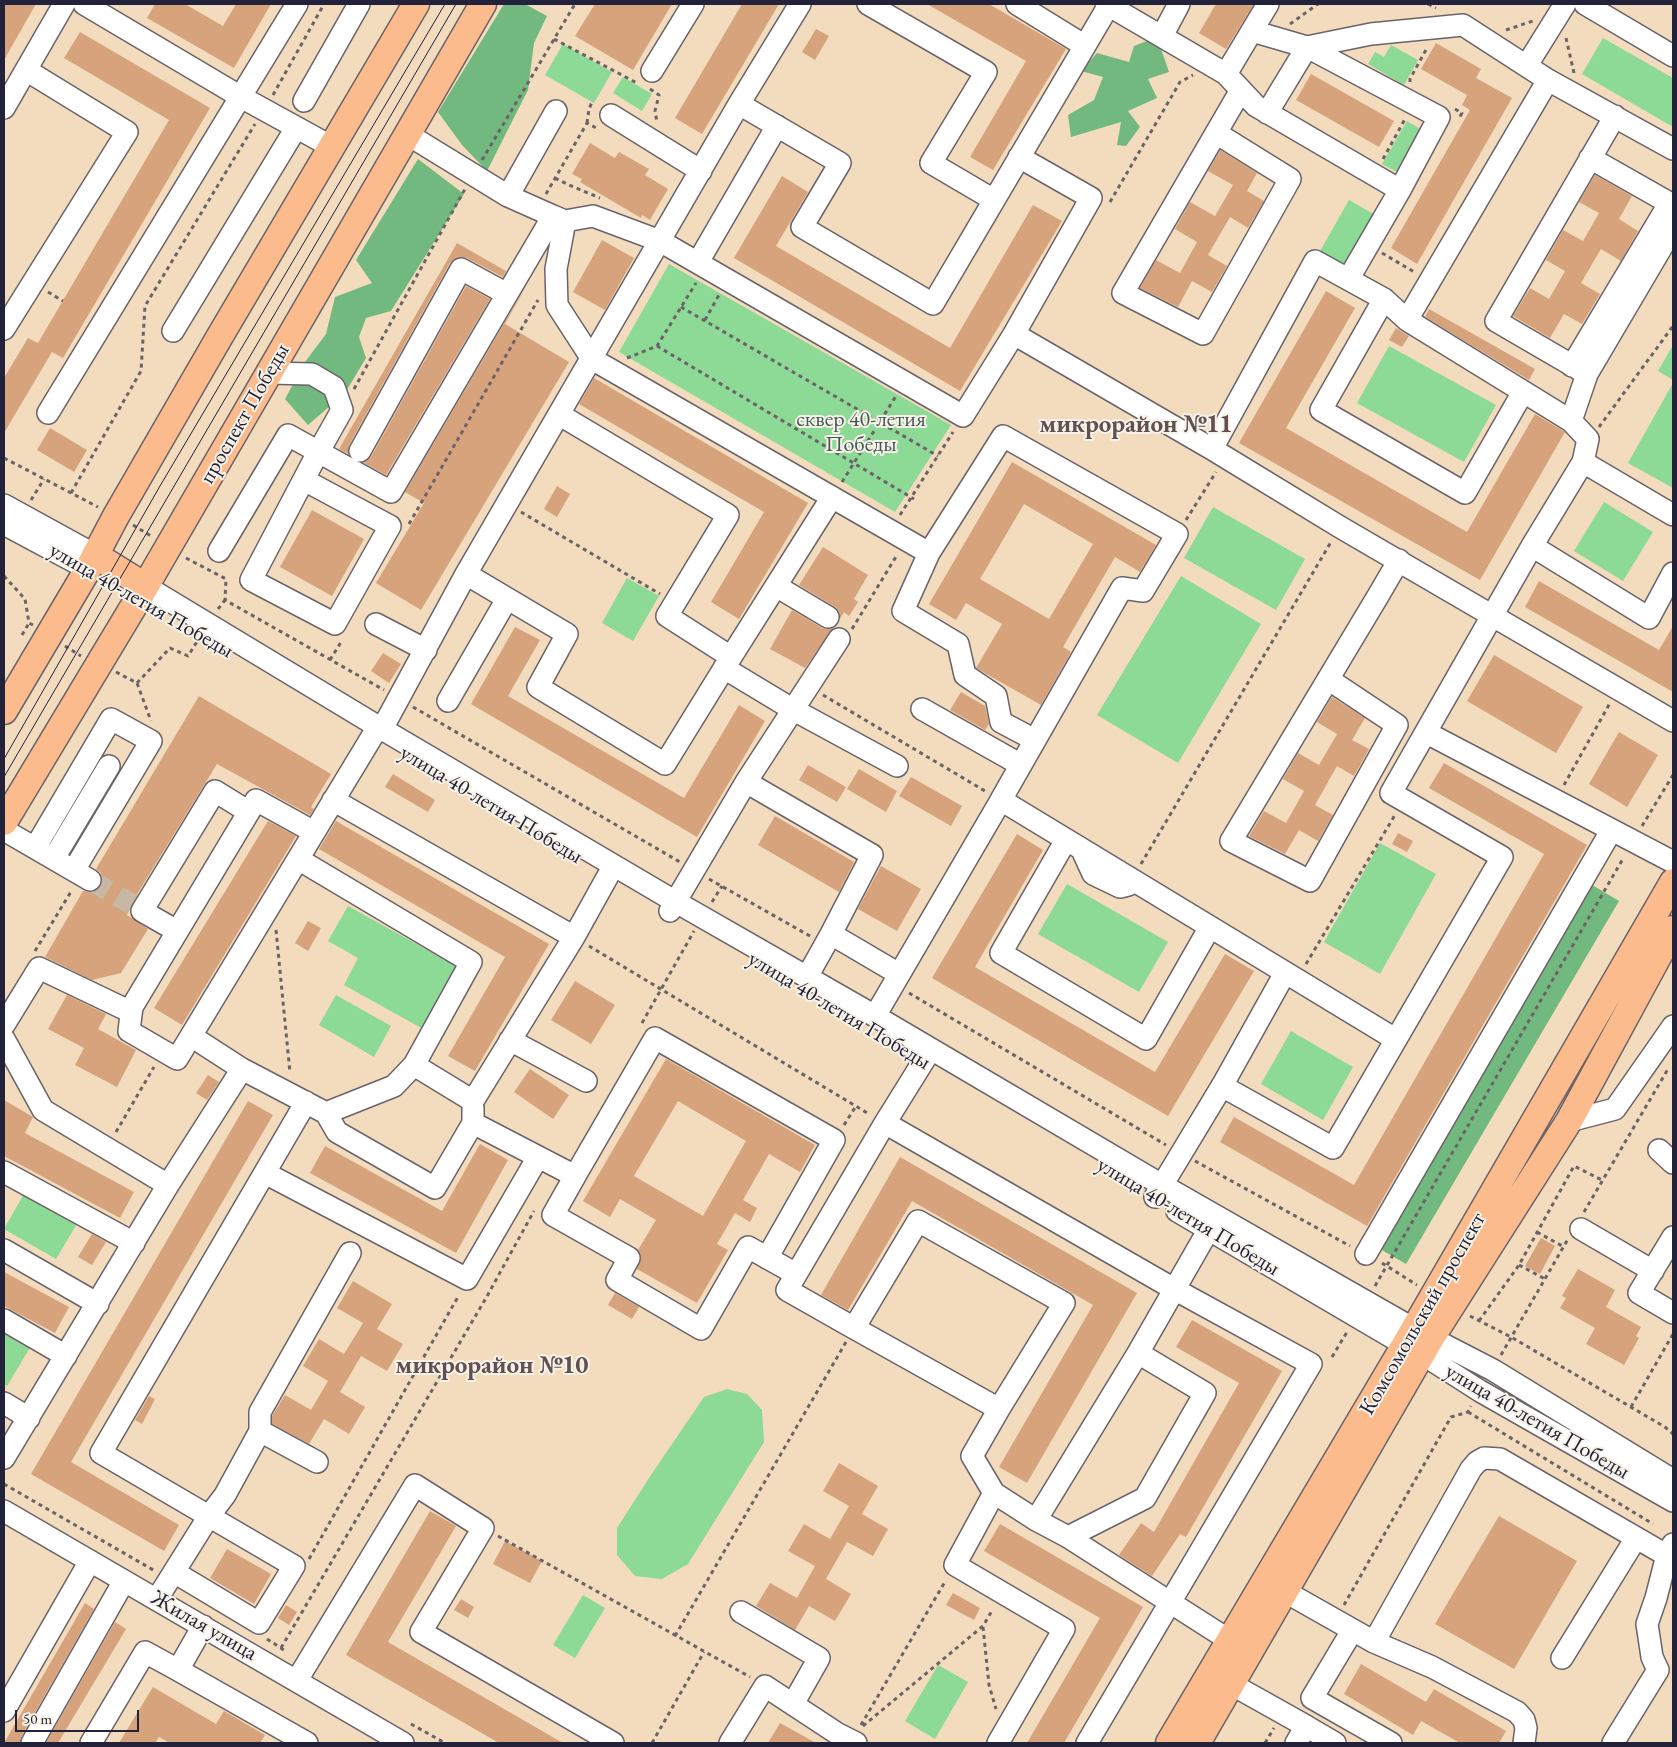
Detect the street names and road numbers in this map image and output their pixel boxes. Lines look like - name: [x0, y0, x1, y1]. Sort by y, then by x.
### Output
- street label: проспект Победы: [194, 339, 296, 489]
- street label: улица 40-летия Победы: [44, 537, 238, 665]
- street label: улица 40-летия Победы: [395, 740, 587, 870]
- street label: улица 40-летия Победы: [743, 946, 935, 1076]
- street label: улица 40-летия Победы: [1092, 1152, 1284, 1282]
- street label: Комсомольский проспект: [1354, 1208, 1492, 1420]
- street label: улица 40-летия Победы: [1440, 1358, 1634, 1486]
- street label: Жилая улица: [146, 1585, 262, 1667]

